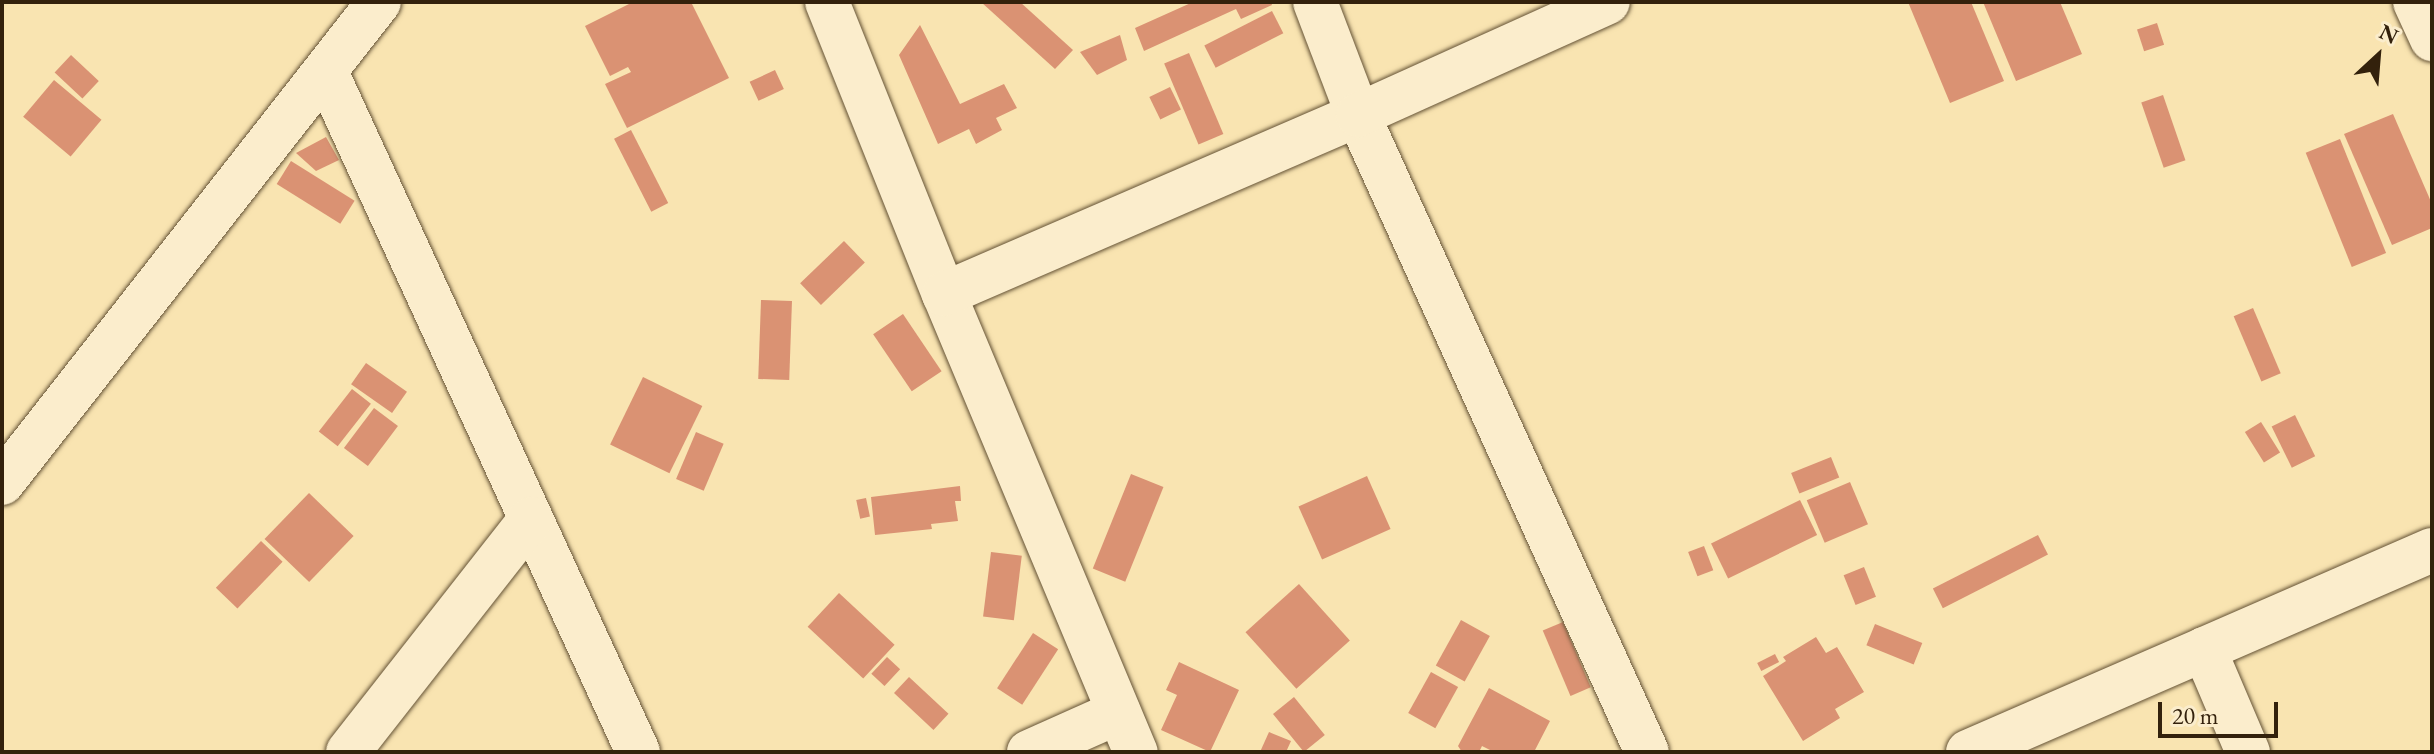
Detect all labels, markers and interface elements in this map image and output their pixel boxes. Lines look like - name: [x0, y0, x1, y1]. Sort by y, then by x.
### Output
- north arrow: [2338, 16, 2418, 96]
- text: N: [2374, 17, 2403, 51]
- scale bar: [2162, 686, 2282, 736]
- text: 20 m: [2172, 700, 2219, 731]

